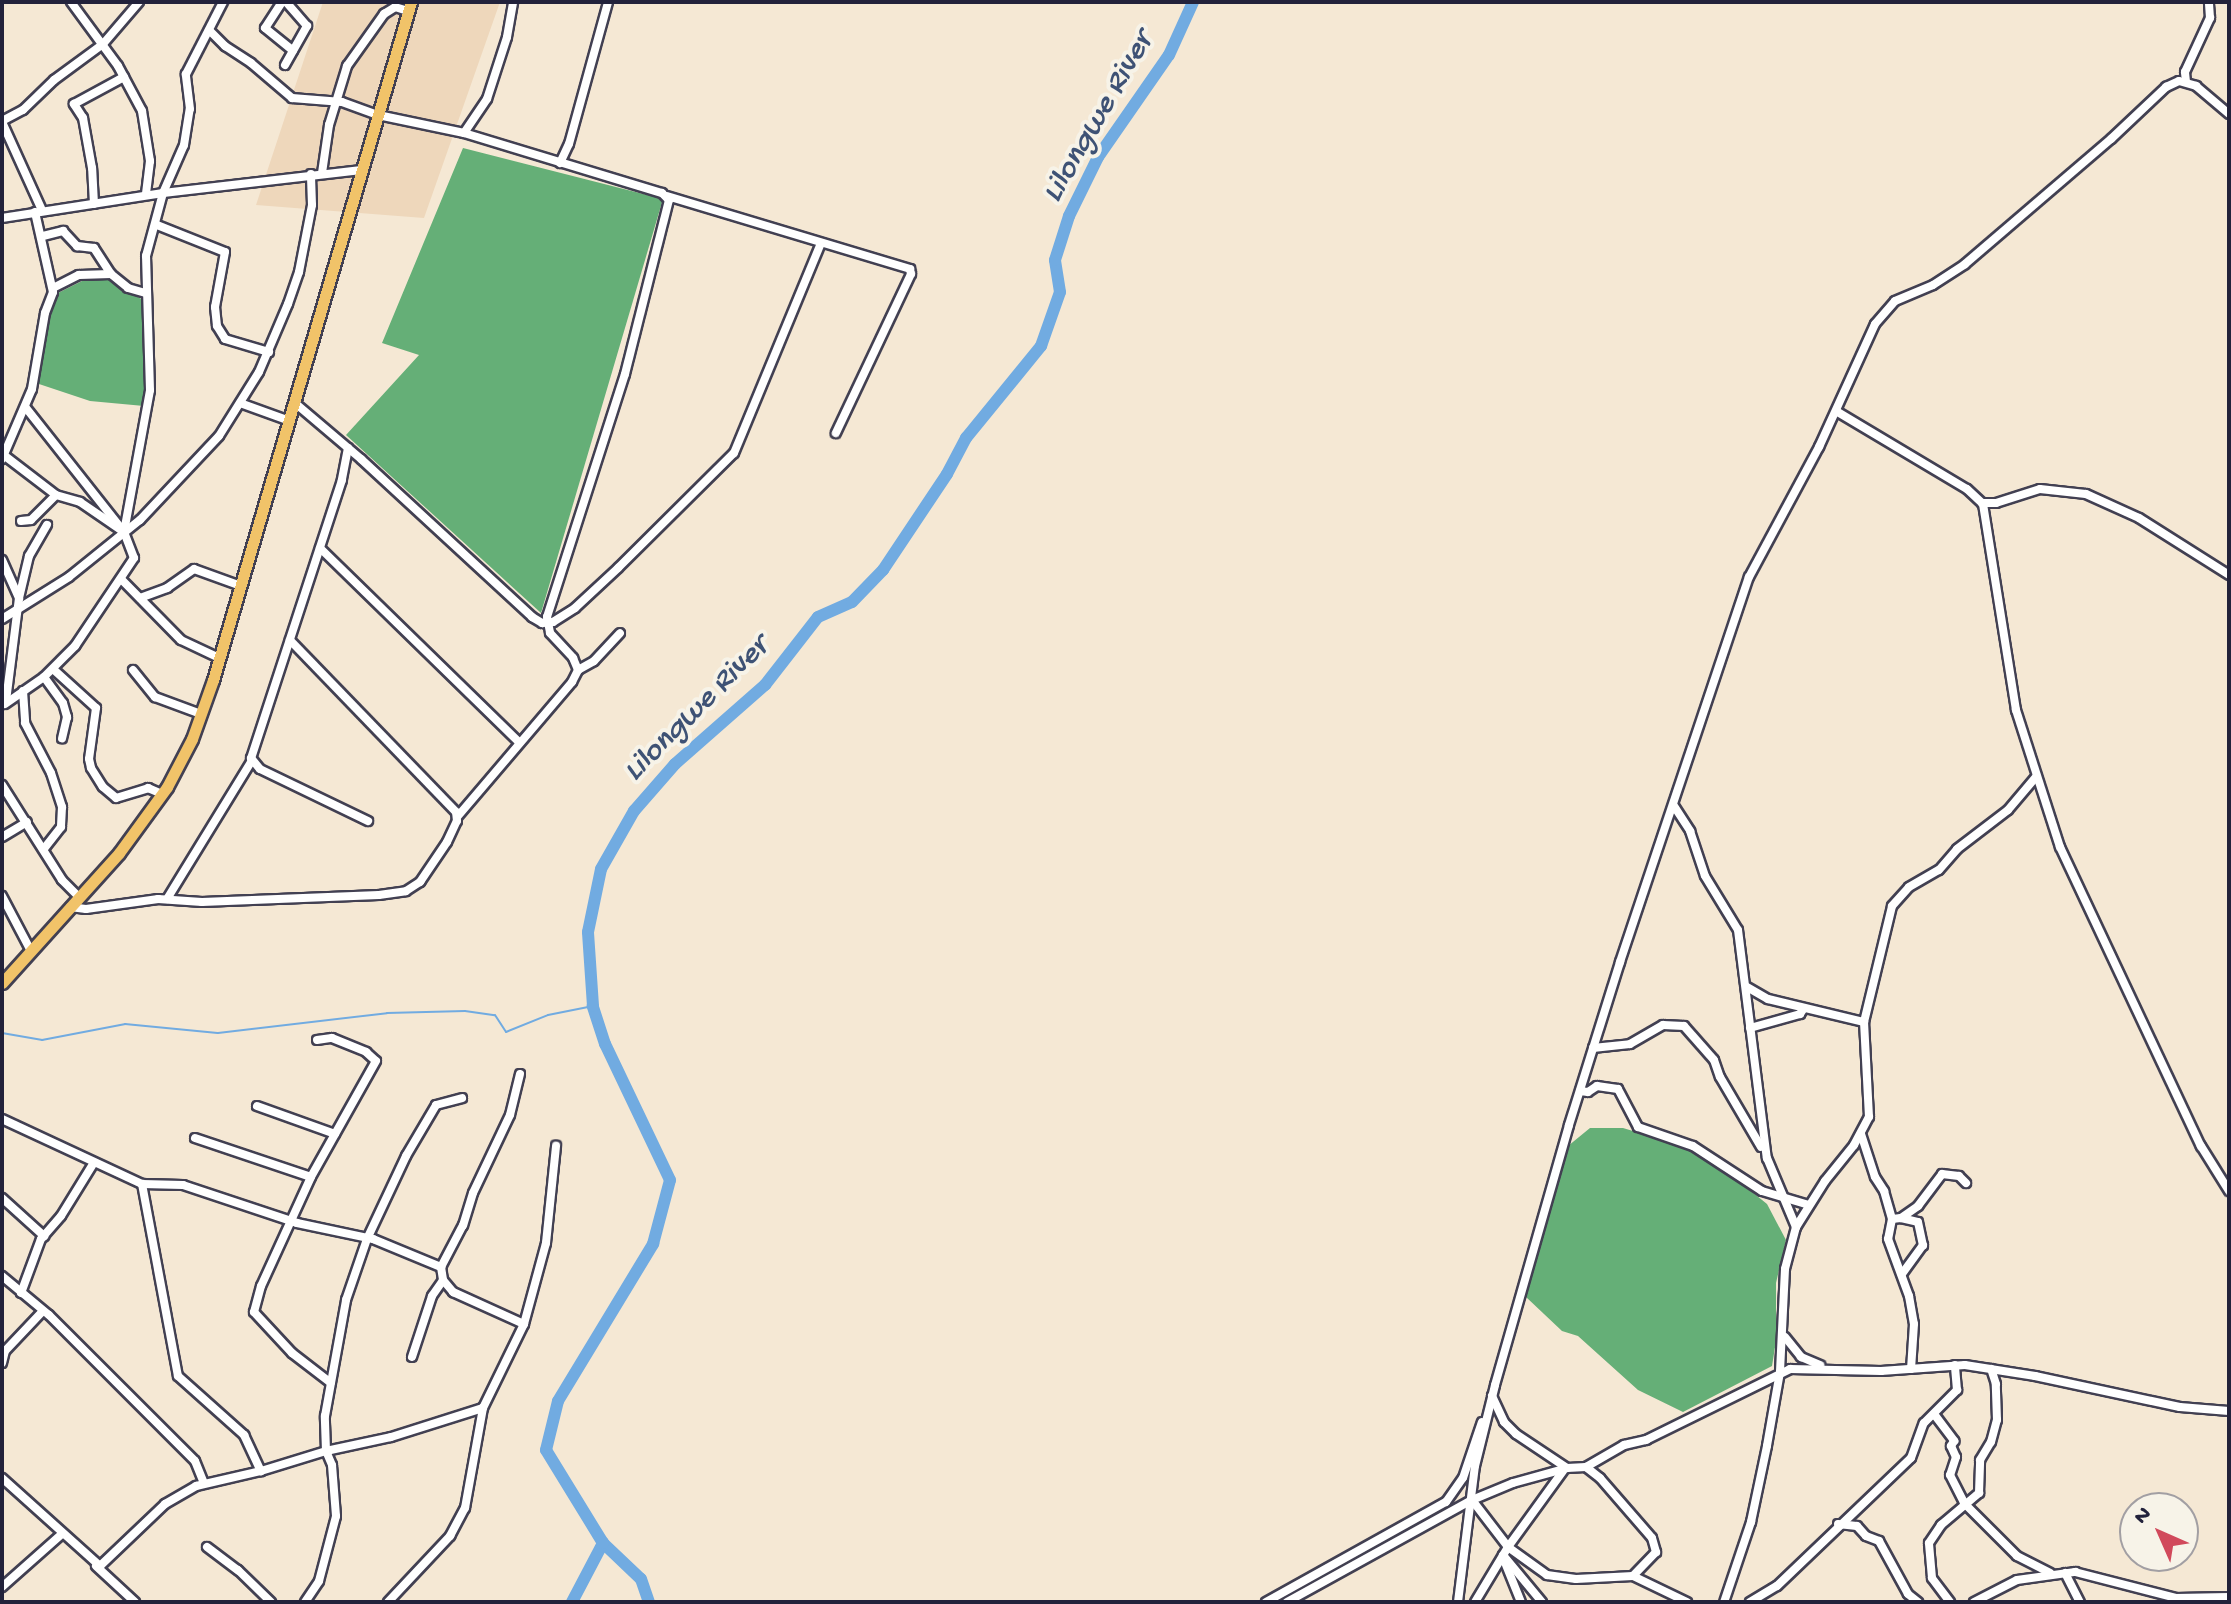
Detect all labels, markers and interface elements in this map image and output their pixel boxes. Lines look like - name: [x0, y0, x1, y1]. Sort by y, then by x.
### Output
- water label: Lilongwe River: [1035, 26, 1163, 210]
- water label: Lilongwe River: [616, 629, 778, 791]
- north arrow: [2119, 1492, 2199, 1572]
- text: N: [2129, 1502, 2158, 1531]

